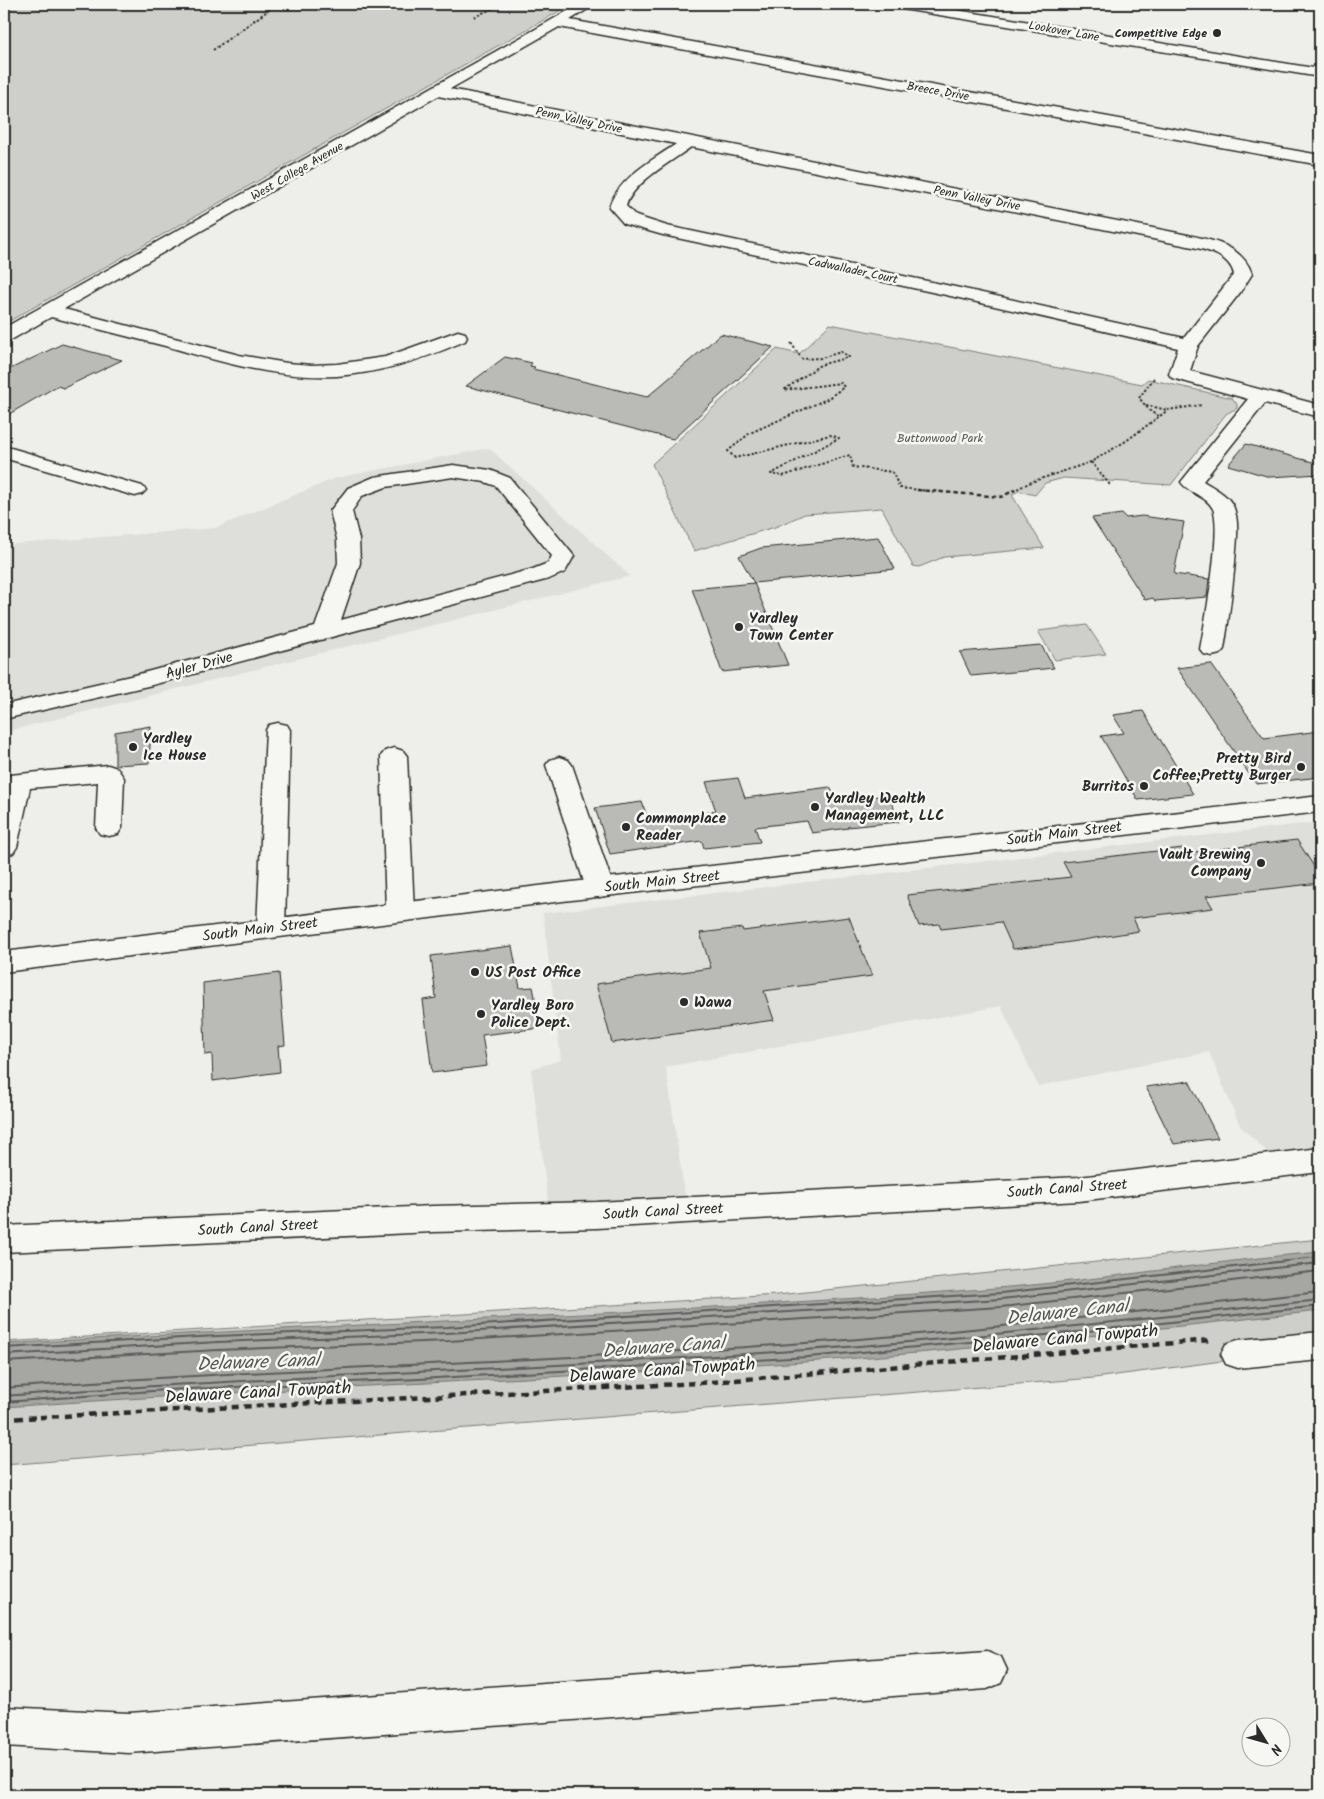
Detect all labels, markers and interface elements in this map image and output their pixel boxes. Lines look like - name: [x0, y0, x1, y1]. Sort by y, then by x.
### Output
- street label: Lookover Lane: [1027, 16, 1101, 47]
- place label: Competitive Edge: [1115, 24, 1207, 43]
- marker: Competitive Edge: [1211, 27, 1223, 39]
- street label: Breece Drive: [905, 77, 971, 106]
- street label: Penn Valley Drive: [534, 102, 625, 139]
- street label: West College Avenue: [247, 137, 348, 206]
- street label: Penn Valley Drive: [932, 181, 1023, 216]
- street label: Cadwallader Court: [806, 252, 900, 289]
- park label: Buttonwood Park: [897, 429, 983, 448]
- place label: Yardley Town Center: [749, 607, 834, 648]
- marker: Yardley Town Center: [733, 621, 745, 633]
- street label: Ayler Drive: [163, 645, 236, 686]
- place label: Yardley Ice House: [143, 727, 207, 768]
- marker: Yardley Ice House: [127, 741, 139, 753]
- place label: Pretty Bird Coffee;Pretty Burger: [1152, 747, 1292, 788]
- marker: Pretty Bird Coffee;Pretty Burger: [1295, 761, 1307, 773]
- place label: Burritos: [1082, 775, 1134, 799]
- marker: Burritos: [1138, 780, 1150, 792]
- place label: Yardley Wealth Management, LLC: [825, 787, 945, 828]
- marker: Yardley Wealth Management, LLC: [809, 801, 821, 813]
- place label: Commonplace Reader: [636, 807, 727, 848]
- street label: South Main Street: [1005, 815, 1124, 853]
- marker: Commonplace Reader: [620, 821, 632, 833]
- place label: Vault Brewing Company: [1159, 843, 1251, 884]
- marker: Vault Brewing Company: [1255, 857, 1267, 869]
- street label: South Main Street: [603, 864, 721, 900]
- street label: South Main Street: [201, 911, 320, 949]
- place label: US Post Office: [485, 961, 582, 985]
- marker: US Post Office: [469, 966, 481, 978]
- place label: Wawa: [694, 991, 732, 1015]
- place label: Yardley Boro Police Dept.: [491, 994, 574, 1035]
- marker: Wawa: [678, 996, 690, 1008]
- marker: Yardley Boro Police Dept.: [475, 1008, 487, 1020]
- street label: South Canal Street: [1006, 1173, 1128, 1205]
- street label: South Canal Street: [602, 1197, 724, 1227]
- street label: South Canal Street: [197, 1213, 319, 1243]
- water label: Delaware Canal: [1005, 1291, 1133, 1334]
- street label: Delaware Canal Towpath: [971, 1317, 1159, 1362]
- water label: Delaware Canal: [601, 1329, 729, 1367]
- water label: Delaware Canal: [196, 1346, 323, 1380]
- street label: Delaware Canal Towpath: [568, 1351, 756, 1392]
- street label: Delaware Canal Towpath: [164, 1374, 352, 1413]
- north arrow: [1242, 1716, 1292, 1766]
- text: N: [1264, 1739, 1287, 1759]

